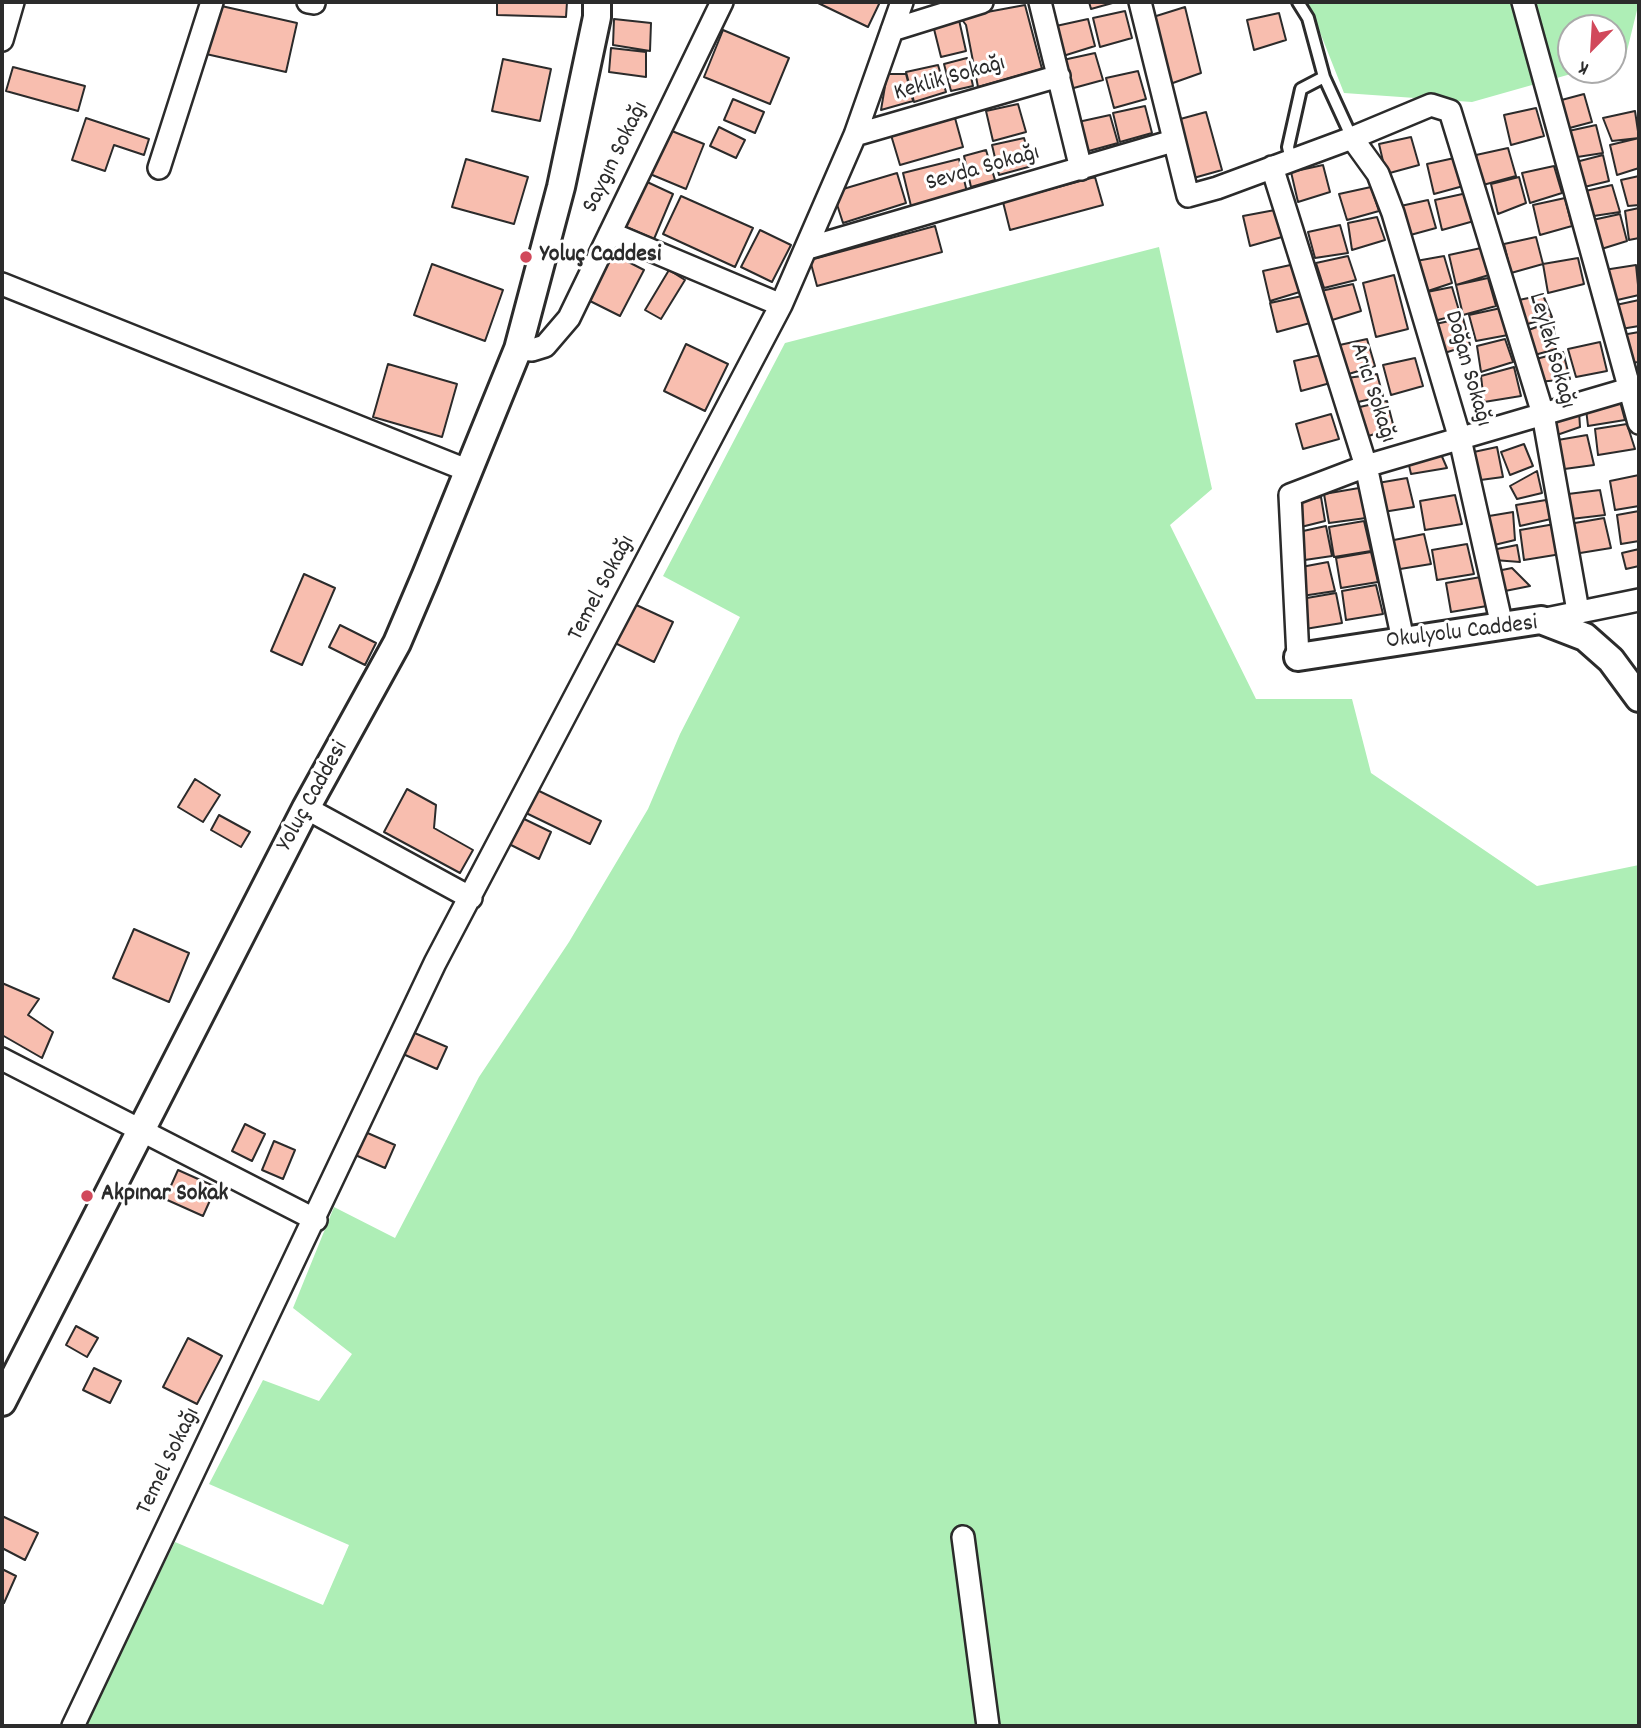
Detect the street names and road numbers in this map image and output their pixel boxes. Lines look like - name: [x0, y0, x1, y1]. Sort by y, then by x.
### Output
- street label: Keklik Sokağı: [891, 50, 1009, 110]
- street label: Saygın Sokağı: [578, 98, 656, 218]
- street label: Sevda Sokağı: [923, 140, 1043, 200]
- street label: Leylek Sokağı: [1520, 290, 1580, 412]
- street label: Doğan Sokağı: [1436, 308, 1496, 430]
- street label: Arıcı Sokağı: [1341, 339, 1401, 447]
- street label: Temel Sokağı: [563, 531, 643, 647]
- street label: Okulyolu Caddesi: [1385, 610, 1539, 658]
- street label: Yoluç Caddesi: [272, 737, 356, 857]
- street label: Temel Sokağı: [132, 1404, 208, 1520]

